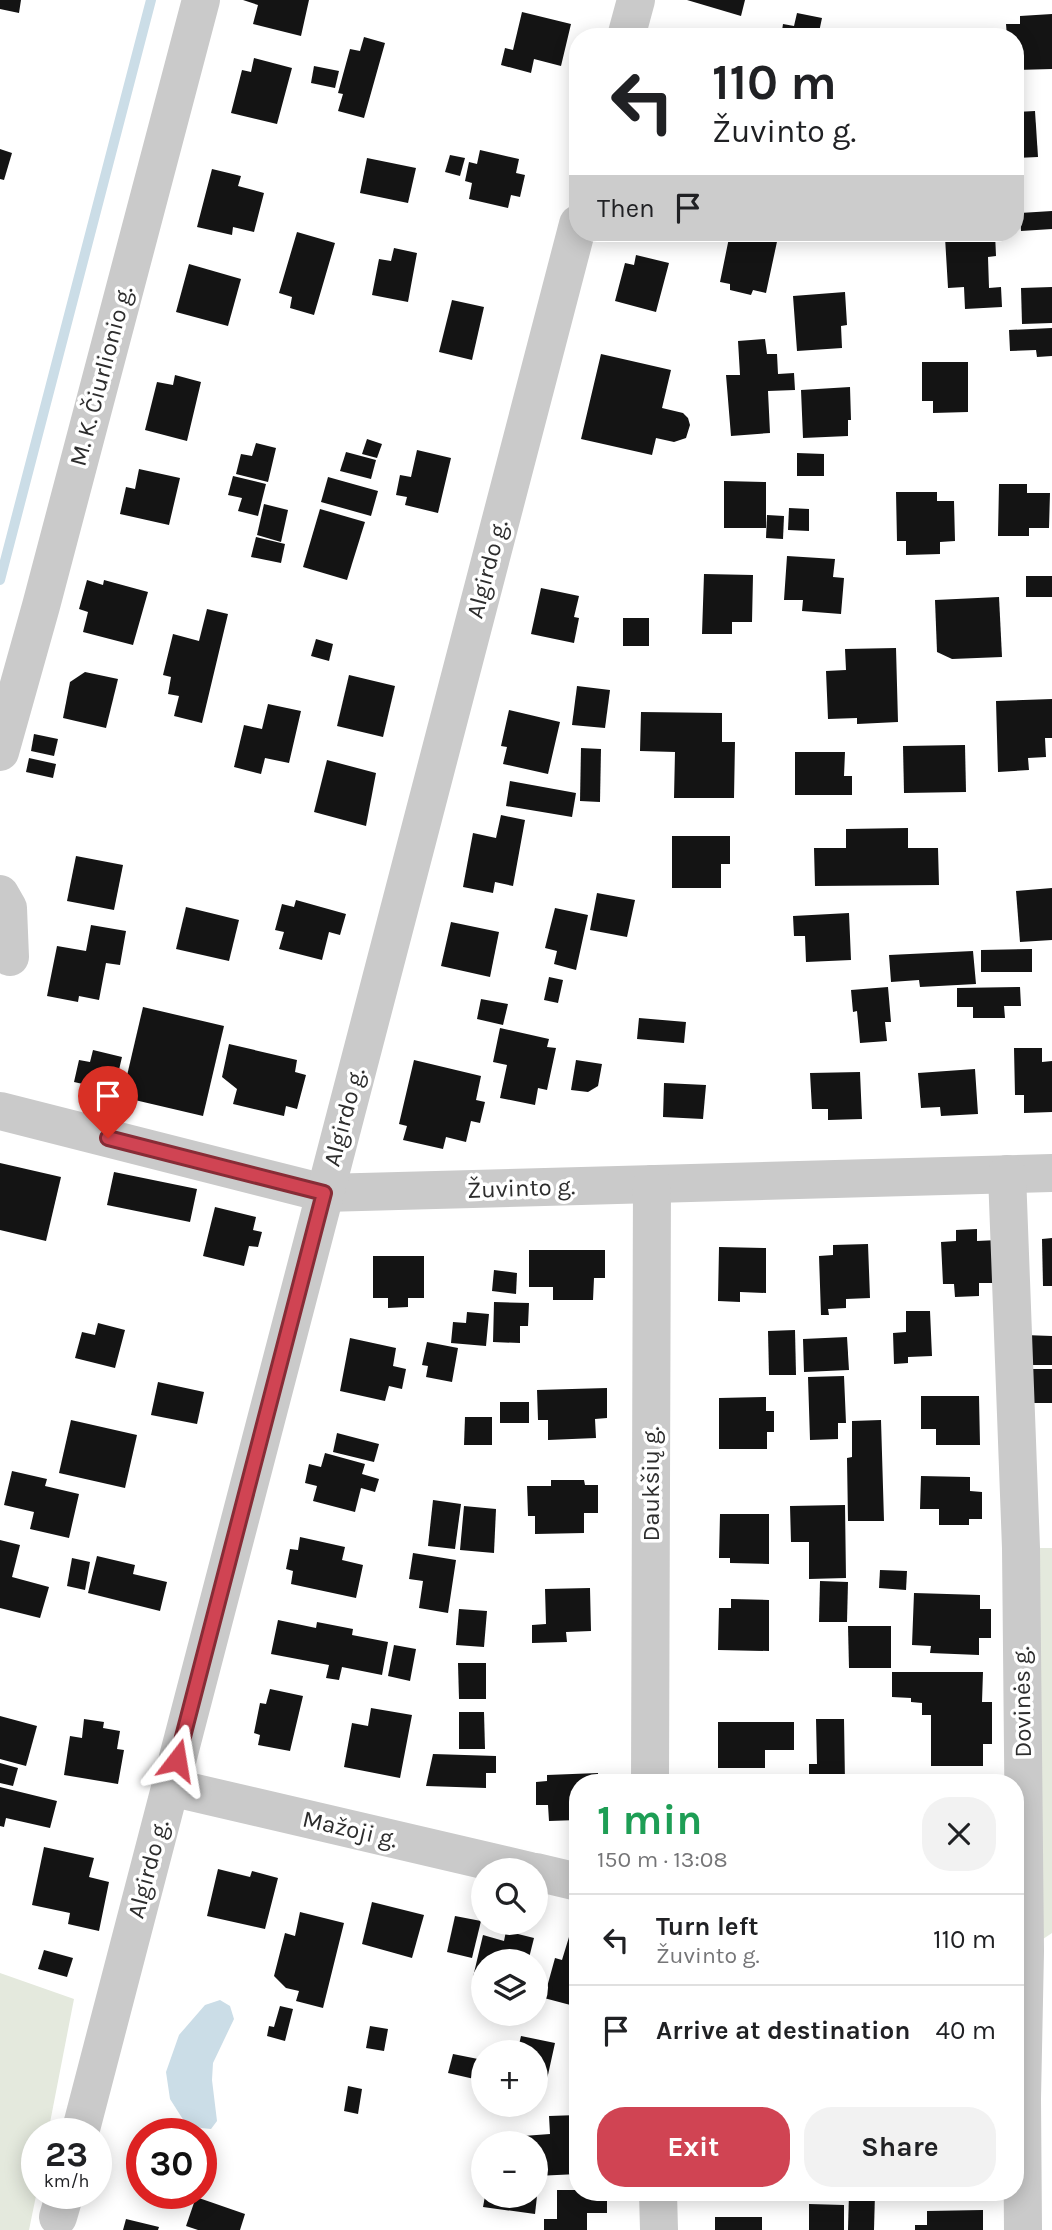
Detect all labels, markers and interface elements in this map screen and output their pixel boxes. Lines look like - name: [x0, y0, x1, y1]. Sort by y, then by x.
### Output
- text: 110 m: [712, 54, 837, 111]
- icon: left: [597, 56, 688, 147]
- text: Žuvinto g.: [712, 113, 856, 150]
- icon: arrive: [669, 189, 707, 227]
- text: Then: [597, 193, 655, 224]
- street label: M. K. Čiurlionio g.: [63, 283, 138, 469]
- street label: Algirdo g.: [460, 517, 514, 621]
- street label: Algirdo g.: [317, 1065, 371, 1169]
- pin: [78, 1066, 138, 1138]
- icon: arrive: [89, 1077, 127, 1115]
- street label: Žuvinto g.: [466, 1172, 576, 1204]
- street label: Daukšių g.: [637, 1427, 665, 1541]
- street label: Dovinės g.: [1007, 1646, 1037, 1758]
- position arrow: [140, 1723, 214, 1797]
- text: 1 min: [597, 1795, 702, 1845]
- button: close: [922, 1797, 996, 1871]
- street label: Mažoji g.: [300, 1805, 400, 1853]
- street label: Algirdo g.: [121, 1817, 175, 1921]
- text: 150 m · 13:08: [597, 1846, 728, 1873]
- map controls: [471, 1858, 548, 2208]
- button: search: [471, 1858, 548, 1935]
- text: Turn left: [656, 1911, 758, 1942]
- icon: left: [597, 1921, 635, 1959]
- text: 110 m: [933, 1924, 996, 1955]
- text: Žuvinto g.: [656, 1942, 760, 1969]
- button: layers: [471, 1949, 548, 2026]
- icon: arrive: [597, 2012, 635, 2050]
- text: Arrive at destination: [656, 2015, 910, 2046]
- text: 40 m: [936, 2015, 996, 2046]
- button: +: [471, 2040, 548, 2117]
- button: Exit: [597, 2107, 790, 2187]
- button: Share: [804, 2107, 996, 2187]
- speed limit sign: 30: [126, 2118, 217, 2209]
- button: −: [471, 2131, 548, 2208]
- text: 23: [45, 2134, 88, 2175]
- text: km/h: [44, 2170, 89, 2192]

